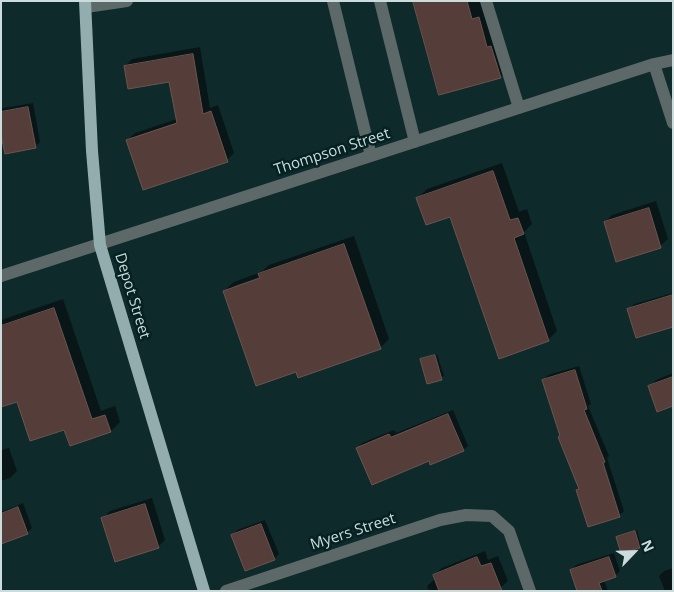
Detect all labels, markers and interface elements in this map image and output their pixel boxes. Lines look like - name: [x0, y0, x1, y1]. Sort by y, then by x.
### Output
- street label: Thompson Street: [272, 125, 392, 179]
- street label: Depot Street: [110, 251, 154, 341]
- street label: Myers Street: [308, 510, 398, 554]
- north arrow: [609, 527, 659, 577]
- text: N: [637, 537, 659, 555]

